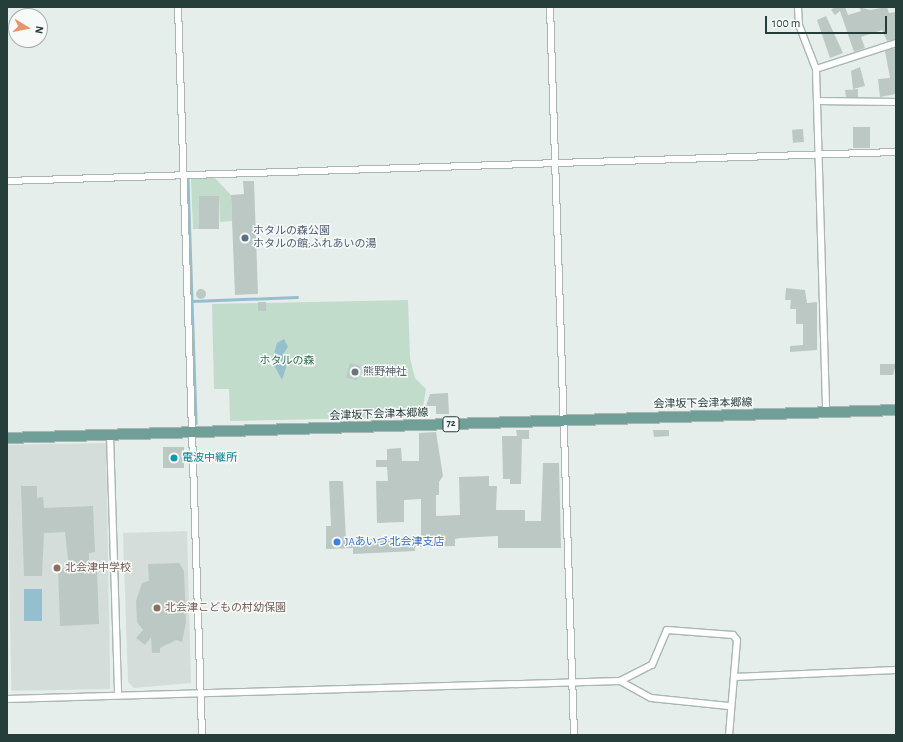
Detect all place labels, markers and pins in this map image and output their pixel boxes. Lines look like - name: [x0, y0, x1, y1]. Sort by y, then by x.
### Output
- place label: ホタルの森公園 ホタルの館;ふれあいの湯: [253, 225, 377, 251]
- marker: ホタルの森公園 ホタルの館;ふれあいの湯: [240, 233, 250, 243]
- place label: 熊野神社: [363, 365, 407, 379]
- marker: 熊野神社: [350, 367, 360, 377]
- place label: 電波中継所: [182, 451, 237, 465]
- marker: 電波中継所: [169, 453, 179, 463]
- place label: JAあいづ 北会津支店: [345, 535, 445, 549]
- marker: JAあいづ 北会津支店: [332, 537, 342, 547]
- place label: 北会津中学校: [65, 561, 131, 575]
- marker: 北会津中学校: [52, 563, 62, 573]
- place label: 北会津こどもの村幼保園: [165, 601, 286, 615]
- marker: 北会津こどもの村幼保園: [152, 603, 162, 613]

